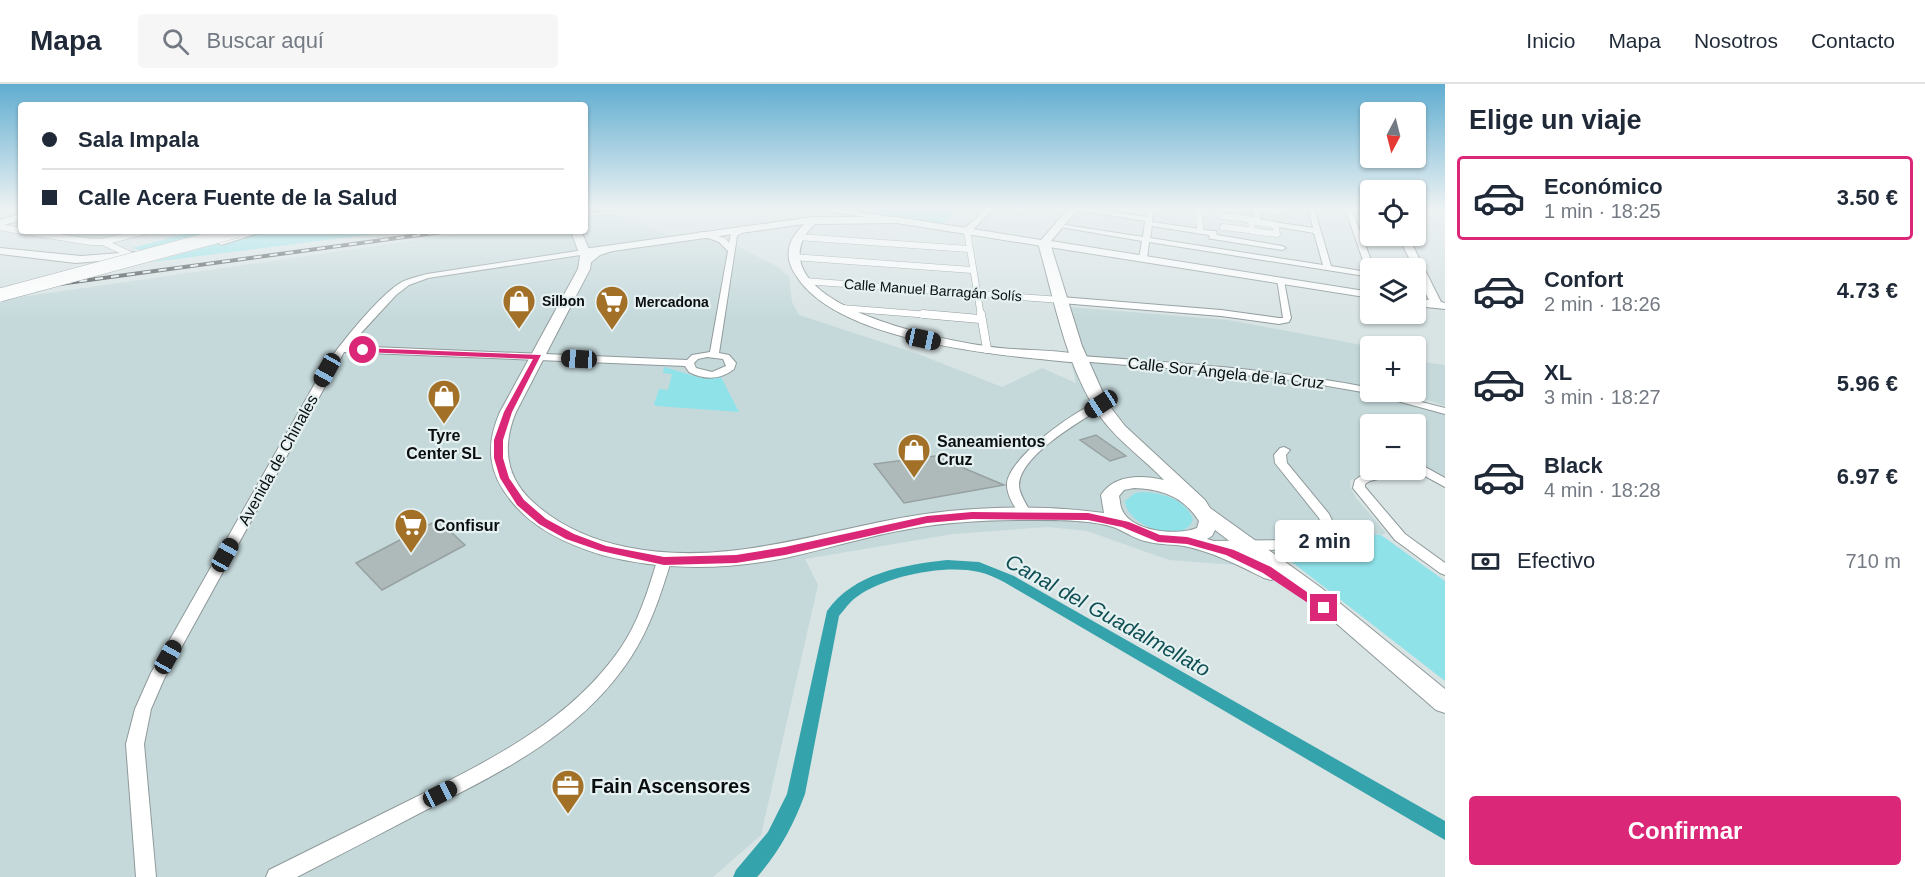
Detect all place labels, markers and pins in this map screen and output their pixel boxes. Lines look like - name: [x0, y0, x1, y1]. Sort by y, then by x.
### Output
- shop icon: Silbon: [501, 283, 537, 330]
- supermarket icon: Mercadona: [594, 284, 630, 331]
- place label: Silbon: [542, 293, 585, 309]
- place label: Mercadona: [635, 294, 709, 310]
- shop icon: Tyre Center SL: [426, 378, 462, 425]
- place label: Tyre Center SL: [406, 427, 482, 462]
- shop icon: Saneamientos Cruz: [896, 432, 932, 479]
- place label: Saneamientos Cruz: [937, 433, 1046, 468]
- supermarket icon: Confisur: [393, 507, 429, 554]
- place label: Confisur: [434, 517, 500, 534]
- office icon: Fain Ascensores: [550, 768, 586, 815]
- place label: Fain Ascensores: [591, 775, 750, 797]

